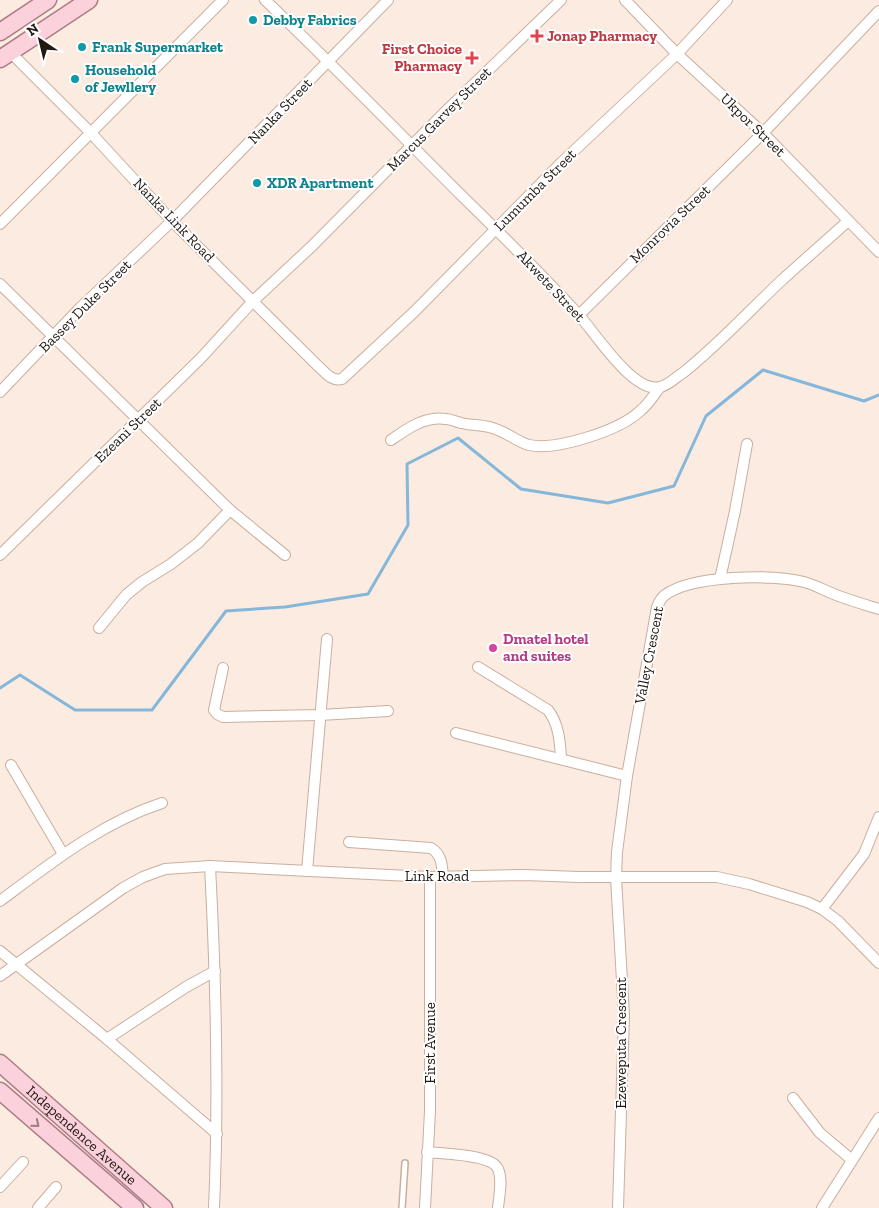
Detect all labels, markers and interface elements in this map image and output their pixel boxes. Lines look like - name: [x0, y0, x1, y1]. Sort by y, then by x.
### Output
- place label: Debby Fabrics: [263, 11, 357, 29]
- marker: Debby Fabrics: [247, 14, 259, 26]
- north arrow: [15, 15, 65, 65]
- text: N: [24, 20, 42, 40]
- place label: Jonap Pharmacy: [547, 27, 657, 45]
- marker: Jonap Pharmacy: [531, 30, 543, 42]
- place label: Frank Supermarket: [92, 38, 224, 56]
- place label: First Choice Pharmacy: [382, 40, 462, 75]
- marker: Frank Supermarket: [76, 41, 88, 53]
- marker: First Choice Pharmacy: [466, 52, 478, 64]
- place label: Household of Jewllery: [85, 61, 157, 96]
- street label: Marcus Garvey Street: [383, 63, 495, 175]
- marker: Household of Jewllery: [69, 73, 81, 85]
- street label: Nanka Street: [244, 74, 316, 148]
- street label: Ukpor Street: [717, 90, 790, 161]
- street label: Lumumba Street: [490, 145, 580, 235]
- street label: Nanka Link Road: [130, 174, 219, 266]
- place label: XDR Apartment: [267, 174, 374, 192]
- marker: XDR Apartment: [251, 177, 263, 189]
- street label: Monrovia Street: [626, 181, 714, 267]
- street label: Akwete Street: [513, 246, 589, 326]
- street label: Bassey Duke Street: [35, 256, 135, 356]
- street label: Ezeani Street: [91, 393, 165, 466]
- street label: Valley Crescent: [631, 604, 667, 706]
- place label: Dmatel hotel and suites: [503, 630, 589, 665]
- marker: Dmatel hotel and suites: [487, 642, 499, 654]
- street label: Link Road: [405, 867, 470, 885]
- street label: Ezeweputa Crescent: [612, 977, 630, 1109]
- street label: First Avenue: [421, 1002, 439, 1084]
- street label: Independence Avenue: [23, 1082, 141, 1189]
- one-way arrow: [31, 1118, 40, 1127]

